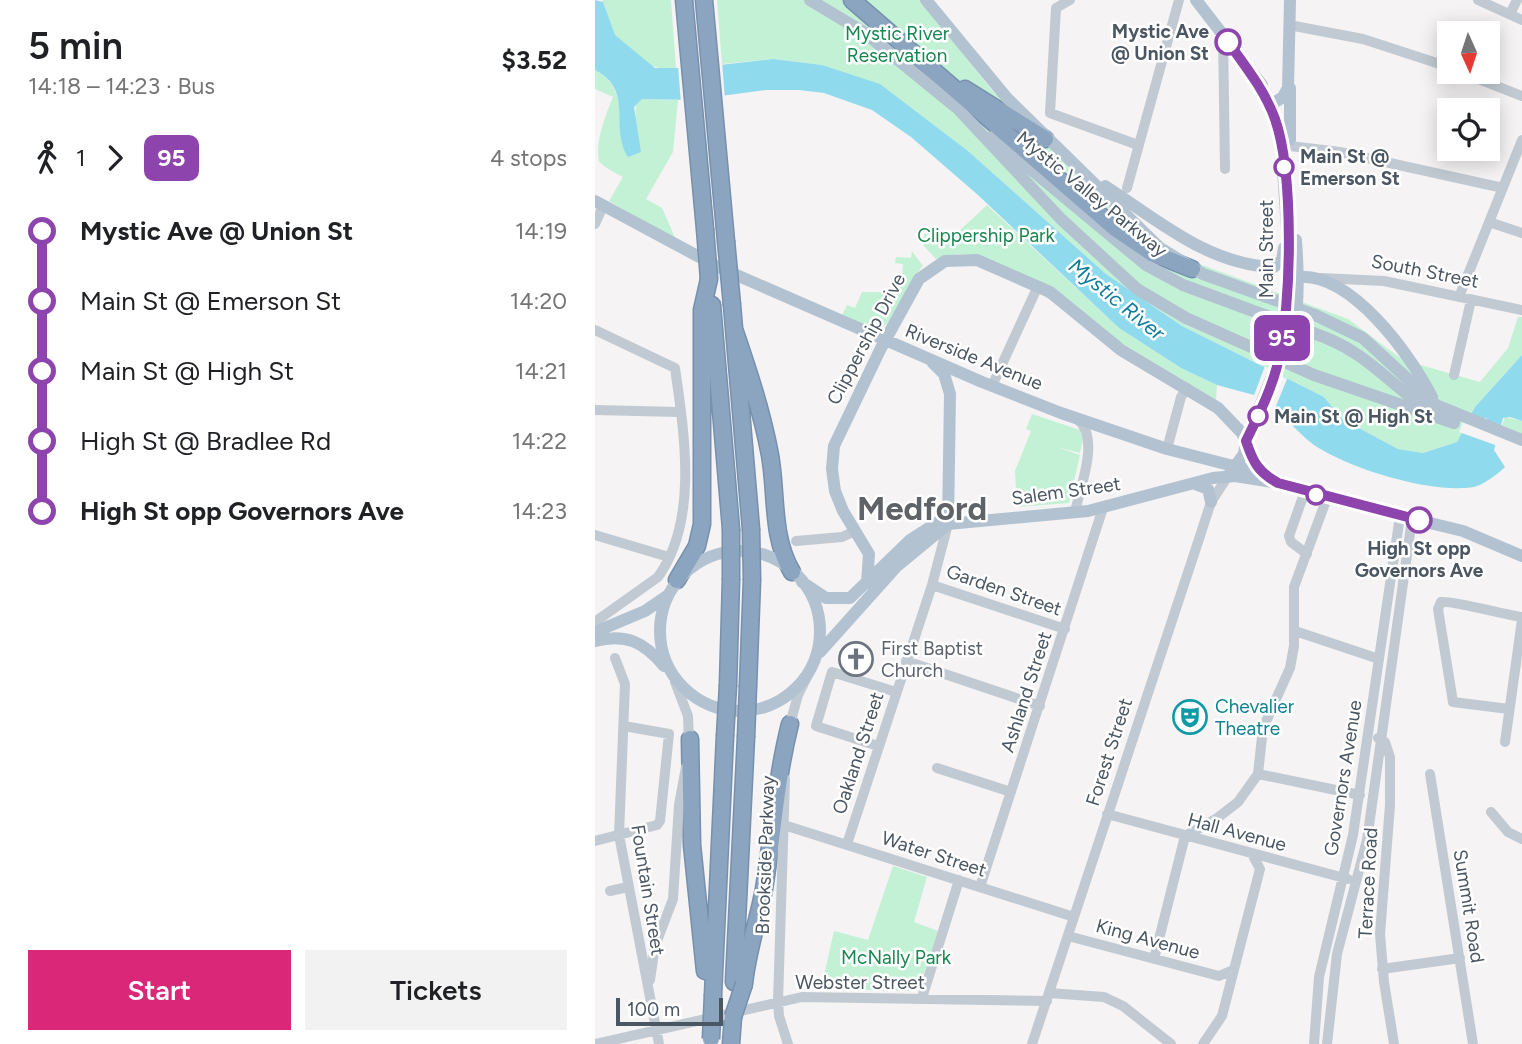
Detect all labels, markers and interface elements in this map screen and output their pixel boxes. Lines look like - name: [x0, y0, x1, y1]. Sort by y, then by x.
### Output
- place label: Mystic Ave @ Union St: [1111, 20, 1209, 65]
- north arrow: [1437, 21, 1500, 84]
- map controls: [1437, 21, 1500, 161]
- park label: Mystic River Reservation: [845, 22, 950, 67]
- text: 5 min: [28, 23, 123, 69]
- marker: Mystic Ave @ Union St: [1215, 29, 1241, 55]
- text: $3.52: [502, 44, 567, 76]
- text: 14:18 – 14:23 · Bus: [28, 72, 215, 100]
- button: locate: [1437, 98, 1500, 161]
- street label: Mystic Valley Parkway: [1012, 126, 1172, 262]
- icon: walk: [28, 139, 66, 177]
- icon: forward: [96, 139, 134, 177]
- text: 95: [158, 143, 185, 172]
- text: 1: [76, 144, 86, 172]
- text: 4 stops: [490, 144, 567, 172]
- place label: Main St @ Emerson St: [1300, 145, 1400, 190]
- marker: Main St @ Emerson St: [1274, 157, 1294, 177]
- street label: Main Street: [1255, 200, 1278, 298]
- text: Mystic Ave @ Union St: [80, 215, 353, 247]
- text: 14:19: [515, 217, 567, 245]
- park label: Clippership Park: [917, 224, 1056, 247]
- street label: South Street: [1369, 249, 1481, 293]
- water label: Mystic River: [1064, 253, 1170, 346]
- street label: Clippership Drive: [822, 269, 910, 409]
- text: Main St @ Emerson St: [80, 285, 341, 317]
- text: 14:20: [510, 287, 567, 315]
- line badge: 95: [1251, 315, 1313, 361]
- street label: Riverside Avenue: [902, 319, 1046, 395]
- text: 95: [1268, 323, 1296, 352]
- text: Main St @ High St: [80, 355, 294, 387]
- text: 14:21: [515, 357, 567, 385]
- place label: Main St @ High St: [1274, 405, 1433, 428]
- marker: Main St @ High St: [1248, 406, 1268, 426]
- text: High St @ Bradlee Rd: [80, 425, 331, 457]
- text: 14:22: [512, 427, 567, 455]
- street label: Salem Street: [1010, 472, 1122, 510]
- unlabelled marker: [1306, 485, 1326, 505]
- district label: Medford: [857, 489, 987, 528]
- text: High St opp Governors Ave: [80, 495, 404, 527]
- text: 14:23: [512, 497, 567, 525]
- marker: High St opp Governors Ave: [1406, 507, 1432, 533]
- place label: High St opp Governors Ave: [1355, 537, 1484, 582]
- street label: Garden Street: [943, 560, 1065, 620]
- street label: Ashland Street: [996, 629, 1056, 755]
- place label: First Baptist Church: [881, 637, 983, 682]
- church icon: First Baptist Church: [837, 640, 875, 678]
- street label: Oakland Street: [827, 689, 889, 817]
- street label: Forest Street: [1081, 695, 1137, 809]
- place label: Chevalier Theatre: [1215, 695, 1295, 740]
- theatre icon: Chevalier Theatre: [1171, 698, 1209, 736]
- street label: Governors Avenue: [1319, 698, 1367, 858]
- street label: Brookside Parkway: [751, 775, 779, 935]
- street label: Hall Avenue: [1185, 808, 1289, 856]
- street label: Fountain Street: [626, 823, 670, 957]
- street label: Water Street: [879, 826, 989, 882]
- street label: Terrace Road: [1354, 827, 1382, 939]
- street label: Summit Road: [1449, 848, 1489, 964]
- street label: King Avenue: [1093, 914, 1203, 964]
- park label: McNally Park: [841, 946, 952, 969]
- button: Start: [28, 950, 291, 1030]
- button: Tickets: [305, 950, 567, 1030]
- street label: Webster Street: [795, 971, 925, 994]
- scale bar: [616, 995, 723, 1027]
- text: 100 m: [627, 998, 680, 1021]

